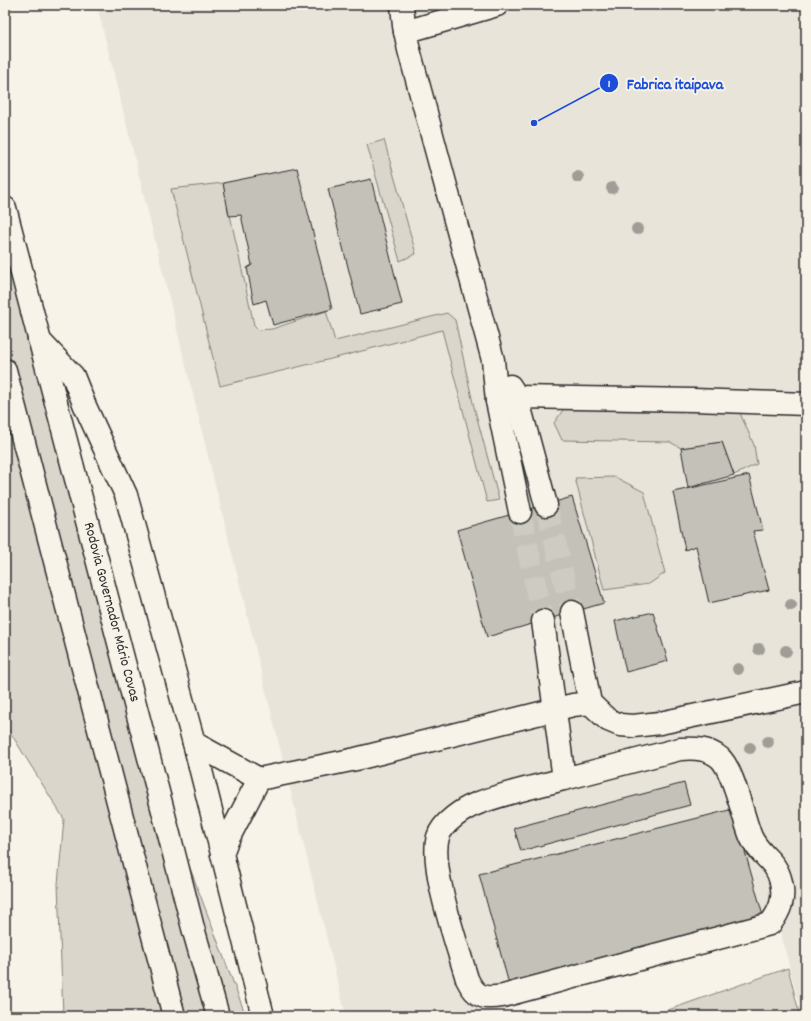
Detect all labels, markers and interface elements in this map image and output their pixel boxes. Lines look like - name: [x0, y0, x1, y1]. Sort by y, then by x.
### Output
- callout: Fabrica itaipava: [599, 69, 731, 97]
- text: Fabrica itaipava: [627, 74, 725, 97]
- text: 1: [608, 76, 611, 93]
- street label: Rodovia Governador Mário Covas: [77, 520, 145, 705]

